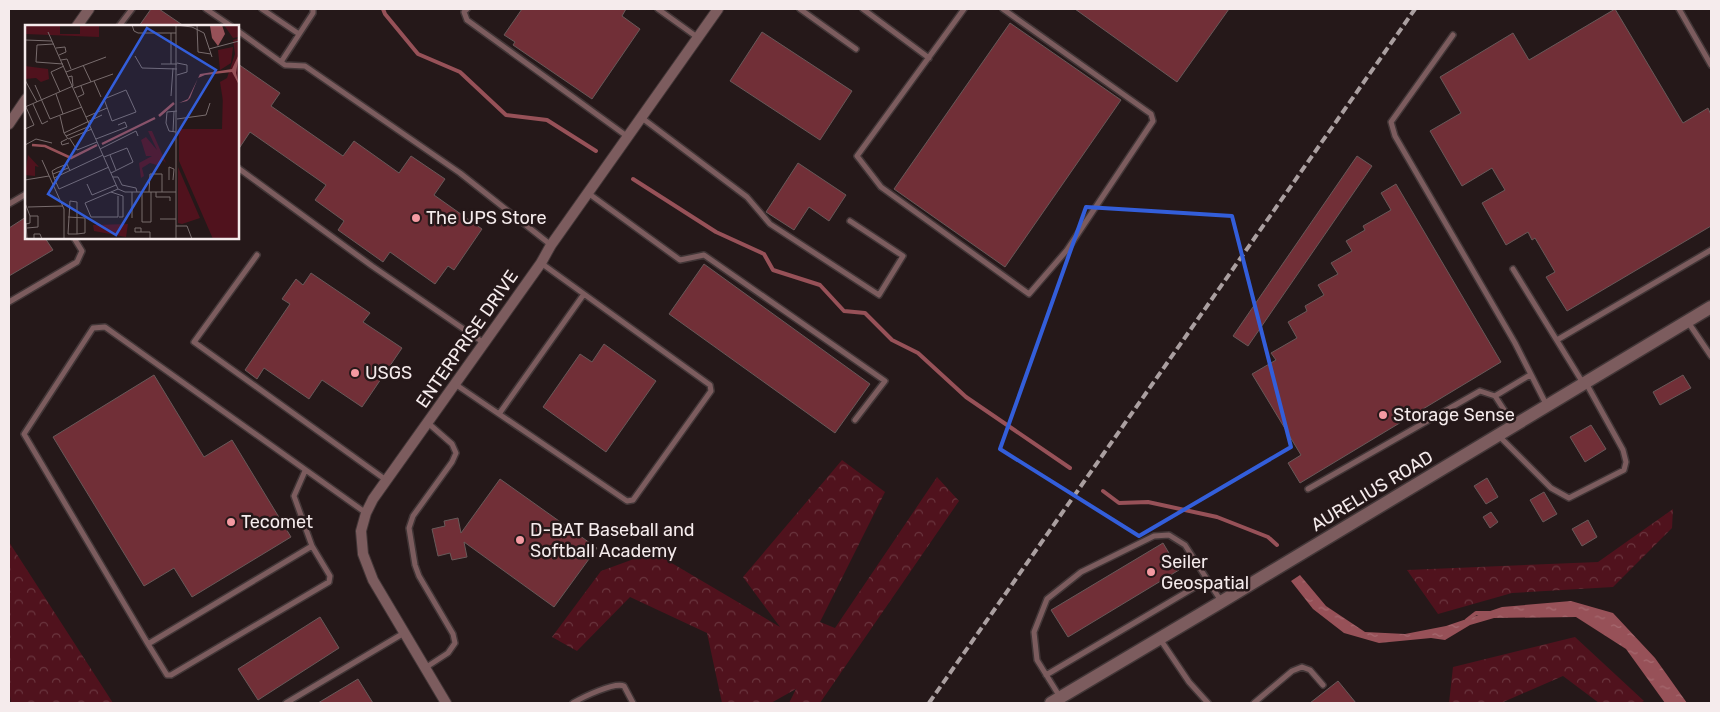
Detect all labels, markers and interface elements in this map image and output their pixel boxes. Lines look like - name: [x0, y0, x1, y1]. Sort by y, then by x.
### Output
- inset map: [25, 25, 239, 239]
- place label: The UPS Store: [426, 207, 547, 229]
- marker: The UPS Store: [410, 212, 422, 224]
- street label: ENTERPRISE DRIVE: [411, 266, 523, 412]
- place label: USGS: [365, 362, 412, 384]
- marker: USGS: [349, 367, 361, 379]
- place label: Storage Sense: [1393, 404, 1515, 426]
- marker: Storage Sense: [1377, 409, 1389, 421]
- street label: AURELIUS ROAD: [1307, 446, 1437, 536]
- place label: Tecomet: [241, 511, 313, 533]
- marker: Tecomet: [225, 516, 237, 528]
- place label: D-BAT Baseball and Softball Academy: [530, 519, 695, 562]
- marker: D-BAT Baseball and Softball Academy: [514, 534, 526, 546]
- place label: Seiler Geospatial: [1161, 551, 1249, 594]
- marker: Seiler Geospatial: [1145, 566, 1157, 578]

